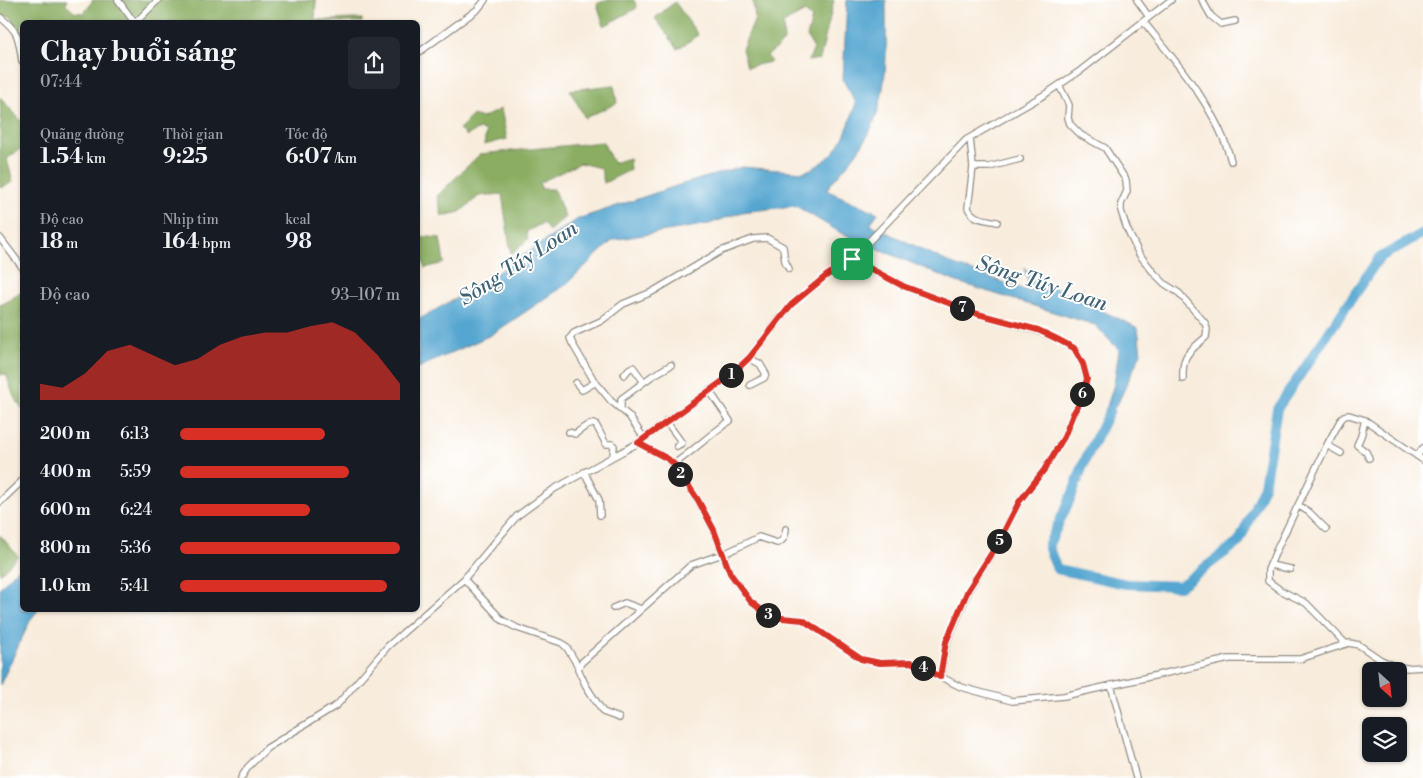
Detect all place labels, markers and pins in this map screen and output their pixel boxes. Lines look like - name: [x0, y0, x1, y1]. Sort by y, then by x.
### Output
- pin: [831, 238, 873, 280]
- pin: 7: [950, 296, 974, 320]
- pin: 1: [718, 362, 744, 388]
- pin: 6: [1070, 382, 1094, 406]
- pin: 2: [668, 462, 692, 486]
- pin: 5: [986, 528, 1012, 554]
- pin: 3: [756, 602, 780, 628]
- pin: 4: [910, 656, 936, 680]

